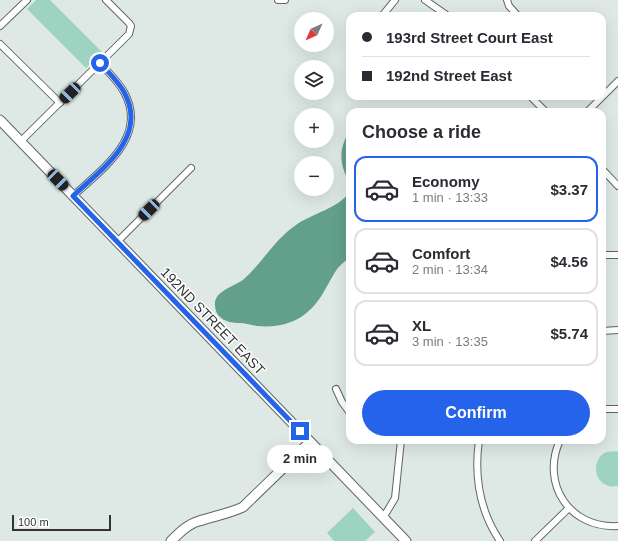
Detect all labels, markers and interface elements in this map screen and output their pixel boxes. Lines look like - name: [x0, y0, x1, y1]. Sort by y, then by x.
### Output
- north arrow: [294, 12, 334, 52]
- map controls: [294, 12, 334, 196]
- text: 193rd Street Court East: [386, 29, 553, 46]
- route start: [91, 54, 109, 72]
- button: layers: [294, 60, 334, 100]
- text: 192nd Street East: [386, 67, 512, 84]
- car: [57, 80, 83, 106]
- button: +: [294, 108, 334, 148]
- text: Choose a ride: [362, 122, 481, 142]
- button: −: [294, 156, 334, 196]
- car: [45, 167, 71, 193]
- icon: car: [364, 171, 400, 207]
- text: Economy: [412, 173, 480, 190]
- text: $3.37: [550, 181, 588, 198]
- text: 1 min · 13:33: [412, 190, 488, 205]
- car: [136, 197, 162, 223]
- icon: car: [364, 243, 400, 279]
- text: Comfort: [412, 245, 470, 262]
- text: $4.56: [550, 253, 588, 270]
- text: 2 min · 13:34: [412, 262, 488, 277]
- street label: 192ND STREET EAST: [158, 264, 269, 378]
- icon: car: [364, 315, 400, 351]
- text: XL: [412, 317, 431, 334]
- text: $5.74: [550, 325, 588, 342]
- text: 3 min · 13:35: [412, 334, 488, 349]
- button: Confirm: [362, 390, 590, 436]
- route end: [291, 422, 309, 440]
- callout: 2 min: [267, 445, 333, 473]
- text: 2 min: [283, 451, 317, 466]
- scale bar: [12, 513, 111, 532]
- text: 100 m: [18, 516, 49, 528]

